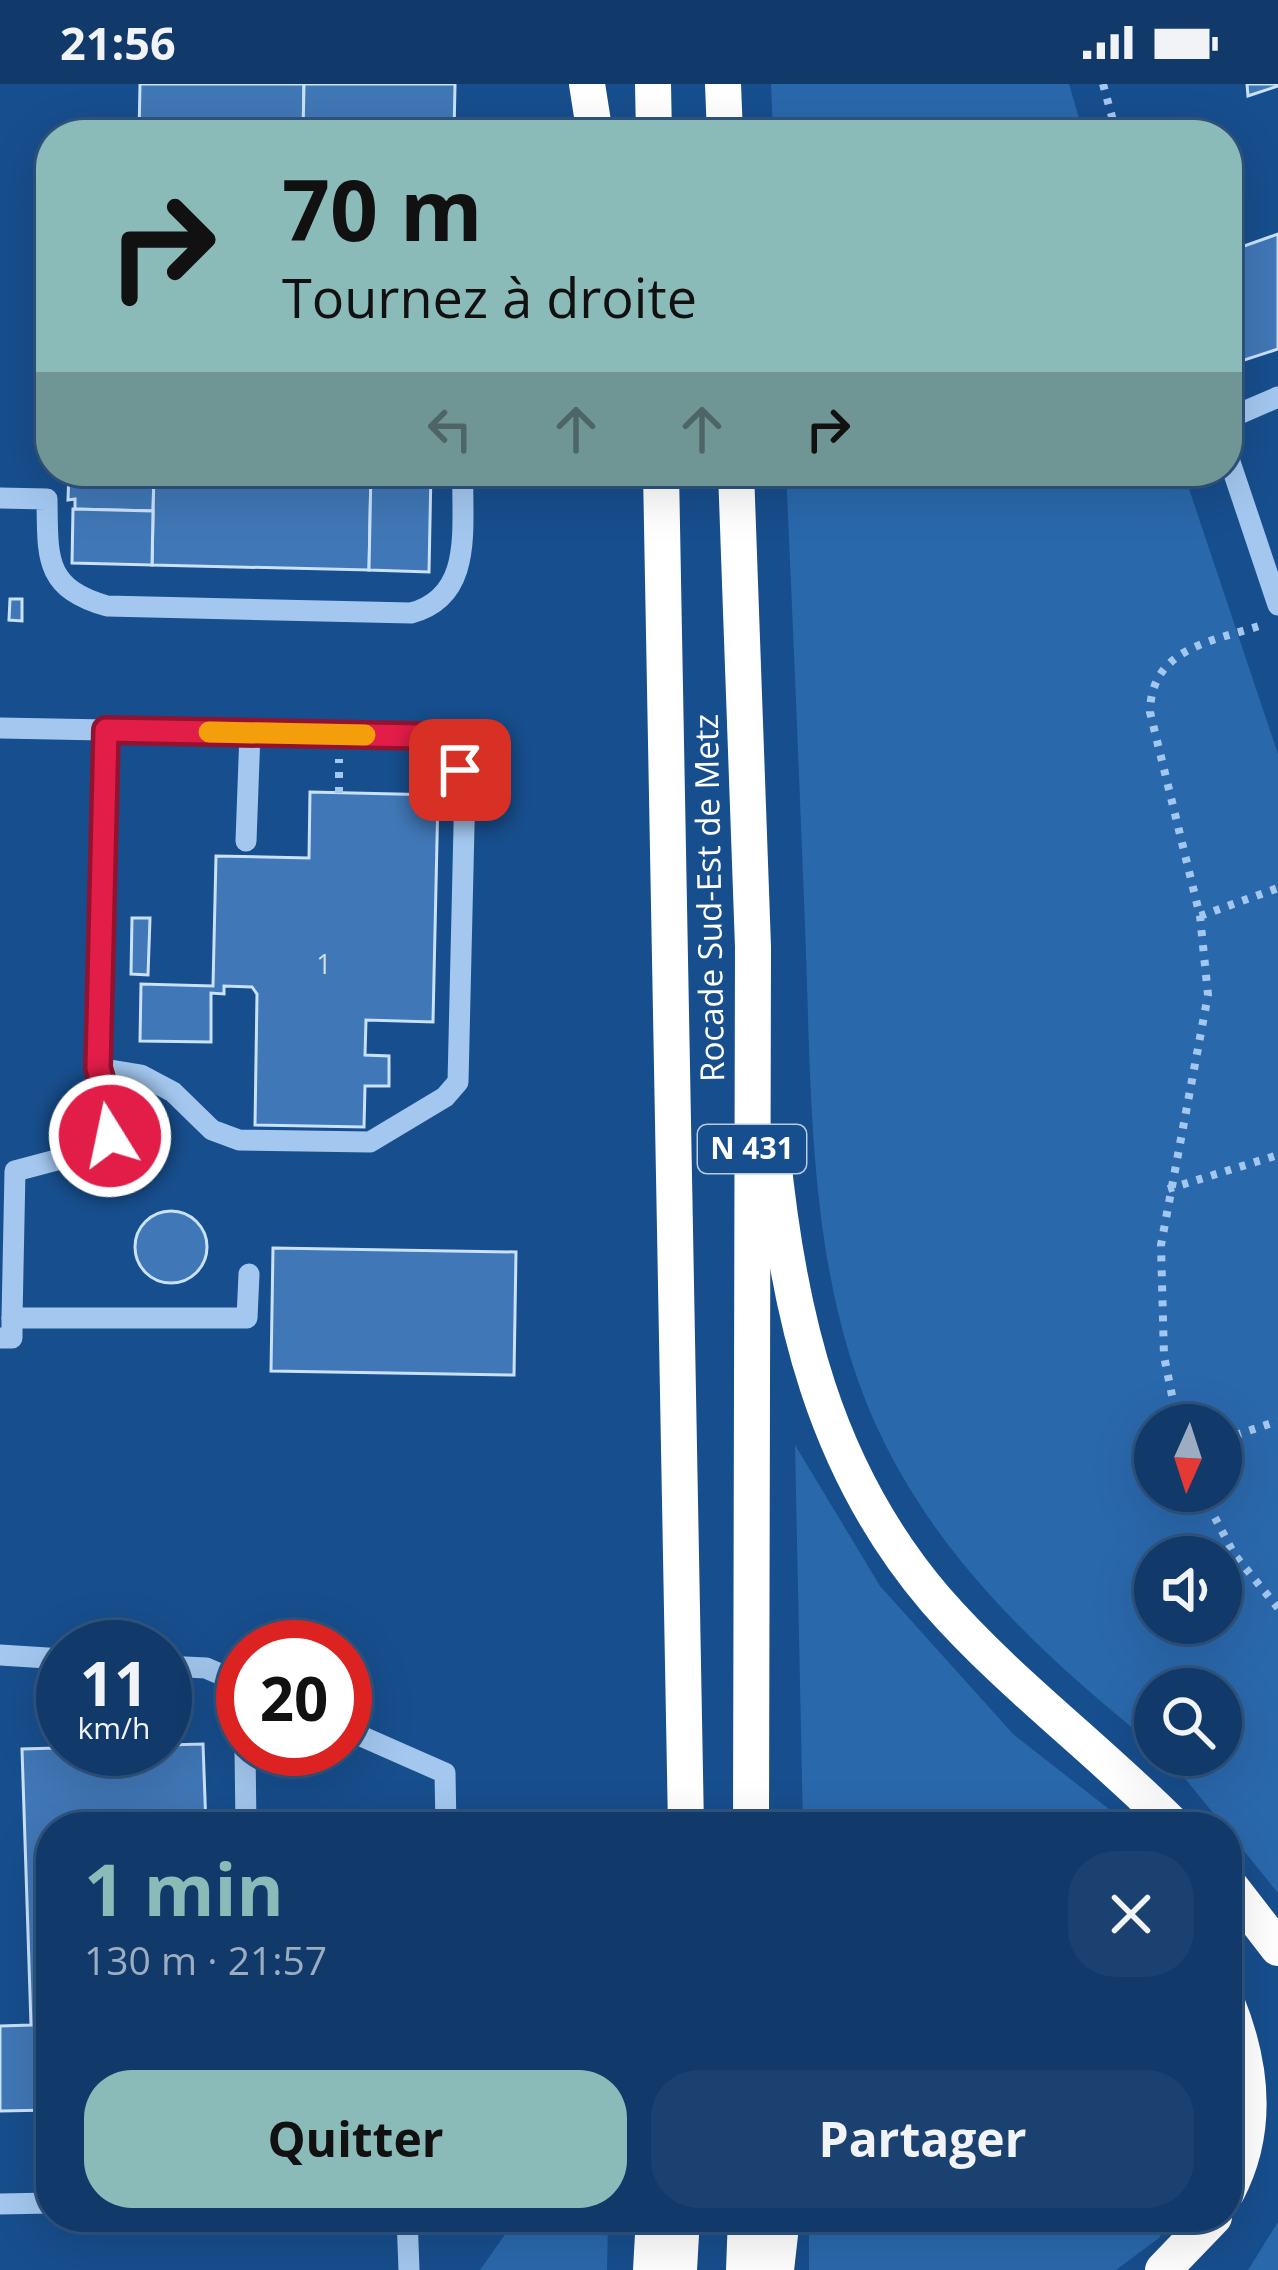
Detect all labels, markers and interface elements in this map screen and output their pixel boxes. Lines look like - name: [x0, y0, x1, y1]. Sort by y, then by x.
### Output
- text: 21:56: [60, 12, 176, 73]
- text: 70 m: [282, 151, 482, 266]
- icon: right: [84, 168, 240, 324]
- text: Tournez à droite: [282, 260, 697, 334]
- icon: left: [417, 396, 483, 462]
- icon: ahead: [543, 396, 609, 462]
- icon: ahead: [669, 396, 735, 462]
- icon: right: [795, 396, 861, 462]
- street label: Rocade Sud-Est de Metz: [683, 714, 734, 1082]
- pin: [409, 719, 511, 821]
- icon: arrive: [427, 737, 493, 803]
- house number: 1: [316, 945, 332, 982]
- position arrow: [47, 1073, 173, 1199]
- road number: N 431: [698, 1125, 806, 1173]
- north arrow: [1134, 1404, 1242, 1512]
- map controls: [1134, 1404, 1242, 1776]
- button: sound: [1134, 1536, 1242, 1644]
- speed limit sign: 20: [216, 1620, 372, 1776]
- text: 11: [80, 1642, 148, 1724]
- button: search: [1134, 1668, 1242, 1776]
- text: km/h: [78, 1707, 150, 1748]
- text: 1 min: [84, 1839, 284, 1937]
- button: close: [1068, 1851, 1194, 1977]
- text: 130 m · 21:57: [84, 1933, 327, 1986]
- button: Quitter: [84, 2070, 627, 2208]
- button: Partager: [651, 2070, 1194, 2208]

